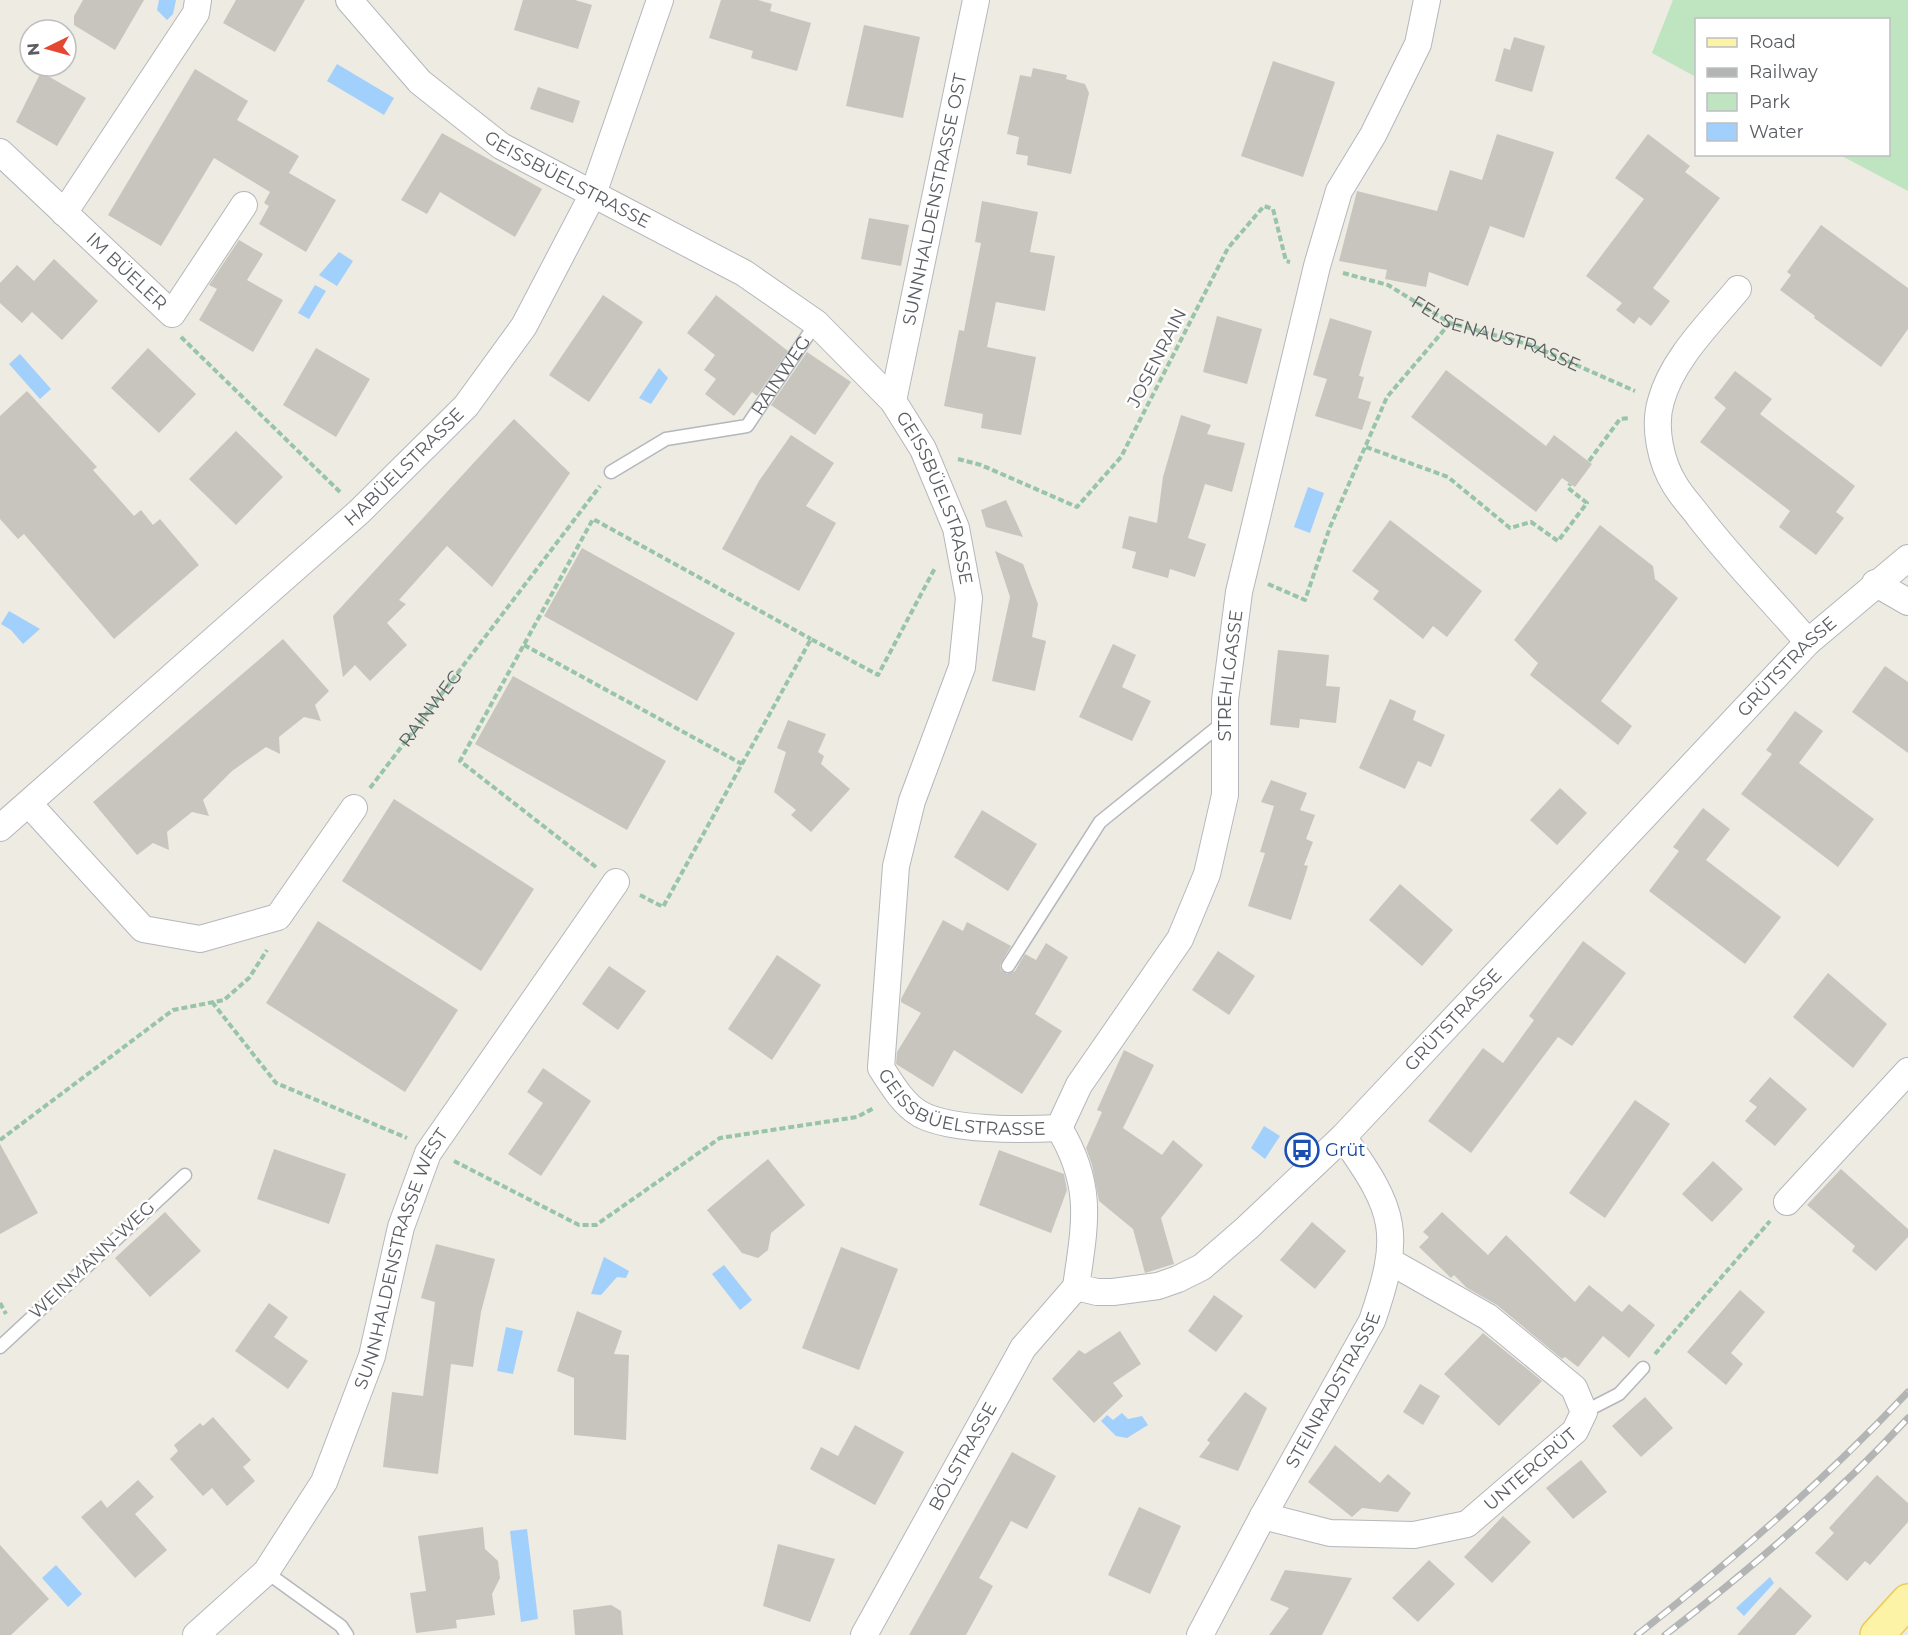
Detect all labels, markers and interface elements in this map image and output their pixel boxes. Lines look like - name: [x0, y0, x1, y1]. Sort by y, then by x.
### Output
- north arrow: [18, 18, 78, 78]
- legend: [1695, 18, 1890, 156]
- text: Road: [1749, 31, 1796, 53]
- text: N: [24, 42, 44, 57]
- text: Railway: [1749, 61, 1818, 83]
- street label: SUNNHALDENSTRASSE OST: [898, 71, 972, 327]
- text: Park: [1749, 91, 1790, 113]
- text: Water: [1749, 121, 1804, 143]
- street label: GEISSBÜELSTRASSE: [480, 126, 654, 233]
- street label: IM BÜELER: [82, 228, 172, 315]
- street label: FELSENAUSTRASSE: [1407, 291, 1584, 376]
- street label: JOSENRAIN: [1122, 305, 1191, 412]
- street label: RAINWEG: [746, 331, 815, 420]
- street label: HABÜELSTRASSE: [340, 403, 469, 531]
- street label: GEISSBÜELSTRASSE: [891, 407, 977, 586]
- street label: STREHLGASSE: [1214, 609, 1248, 742]
- street label: GRÜTSTRASSE: [1733, 612, 1841, 721]
- street label: RAINWEG: [394, 665, 467, 751]
- street label: GRÜTSTRASSE: [1400, 964, 1506, 1076]
- street label: GEISSBÜELSTRASSE: [873, 1064, 1046, 1140]
- street label: SUNNHALDENSTRASSE WEST: [349, 1123, 453, 1392]
- bus stop icon: Grüt: [1284, 1132, 1320, 1168]
- place label: Grüt: [1325, 1139, 1366, 1161]
- street label: WEINMANN-WEG: [25, 1196, 159, 1324]
- street label: STEINRADSTRASSE: [1281, 1309, 1385, 1472]
- street label: BÖLSTRASSE: [924, 1399, 1002, 1515]
- street label: UNTERGRÜT: [1479, 1423, 1582, 1515]

